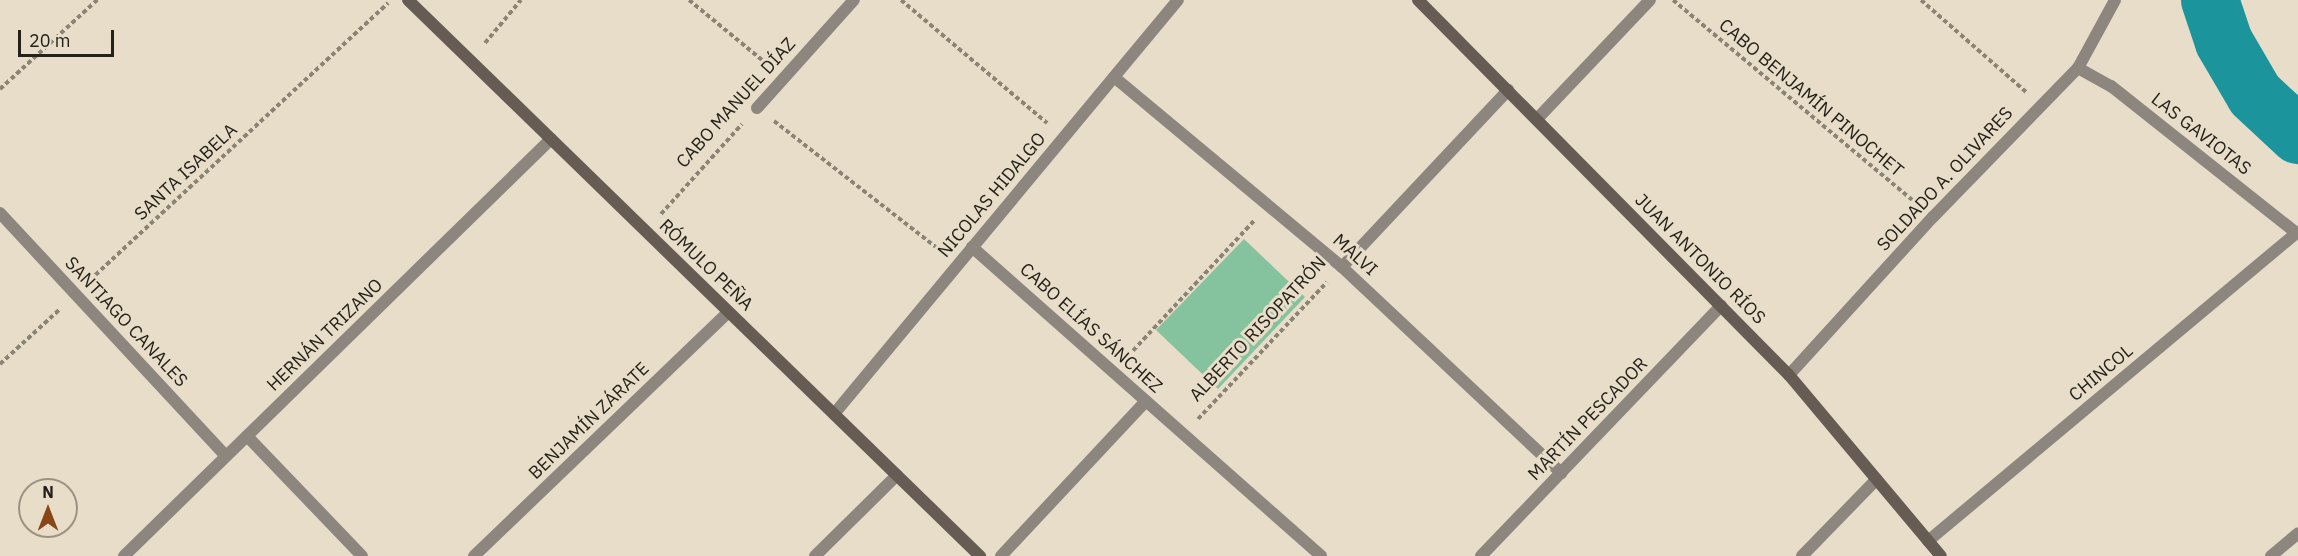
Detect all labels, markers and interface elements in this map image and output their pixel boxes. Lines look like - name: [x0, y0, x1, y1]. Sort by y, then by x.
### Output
- street label: CABO BENJAMÍN PINOCHET: [1714, 14, 1908, 182]
- scale bar: [21, 18, 117, 56]
- text: 20 m: [29, 29, 71, 52]
- street label: CABO MANUEL DÍAZ: [672, 34, 800, 172]
- street label: LAS GAVIOTAS: [2147, 88, 2255, 180]
- street label: SOLDADO A. OLIVARES: [1873, 103, 2017, 255]
- street label: SANTA ISABELA: [130, 119, 242, 225]
- street label: NICOLAS HIDALGO: [934, 128, 1050, 262]
- street label: JUAN ANTONIO RÍOS: [1630, 189, 1770, 329]
- street label: RÓMULO PEÑA: [655, 215, 757, 315]
- street label: MALVI: [1328, 230, 1382, 280]
- street label: ALBERTO RISOPATRÓN: [1185, 252, 1331, 406]
- street label: SANTIAGO CANALES: [60, 253, 192, 391]
- street label: CABO ELÍAS SÁNCHEZ: [1015, 258, 1167, 398]
- street label: HERNÁN TRIZANO: [263, 274, 387, 396]
- street label: CHINCOL: [2065, 340, 2137, 406]
- street label: MARTÍN PESCADOR: [1524, 353, 1652, 485]
- street label: BENJAMÍN ZÁRATE: [524, 358, 654, 484]
- north arrow: [18, 478, 78, 538]
- text: N: [42, 482, 54, 502]

